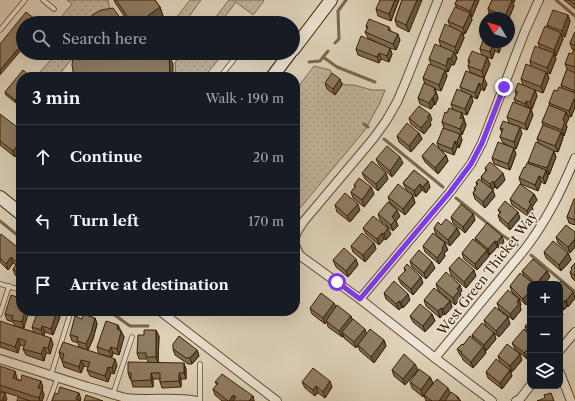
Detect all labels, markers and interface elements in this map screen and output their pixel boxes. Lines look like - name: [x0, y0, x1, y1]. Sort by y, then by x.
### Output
- north arrow: [479, 12, 515, 48]
- search box: [16, 16, 300, 60]
- icon: search: [30, 27, 52, 49]
- text: Search here: [62, 29, 147, 48]
- route end: [495, 78, 513, 96]
- text: 3 min: [32, 88, 81, 108]
- text: Walk · 190 m: [205, 90, 284, 106]
- icon: ahead: [32, 146, 54, 168]
- text: Continue: [70, 147, 142, 166]
- text: 20 m: [253, 149, 284, 165]
- street label: West Green Thicket Way: [433, 207, 541, 339]
- icon: left: [32, 210, 54, 232]
- text: Turn left: [70, 211, 139, 230]
- text: 170 m: [248, 213, 284, 229]
- route start: [328, 273, 346, 291]
- icon: arrive: [32, 274, 54, 296]
- text: Arrive at destination: [70, 275, 229, 294]
- map controls: [527, 281, 563, 389]
- button: +: [527, 281, 563, 317]
- button: −: [527, 317, 563, 353]
- button: layers: [527, 353, 563, 389]

